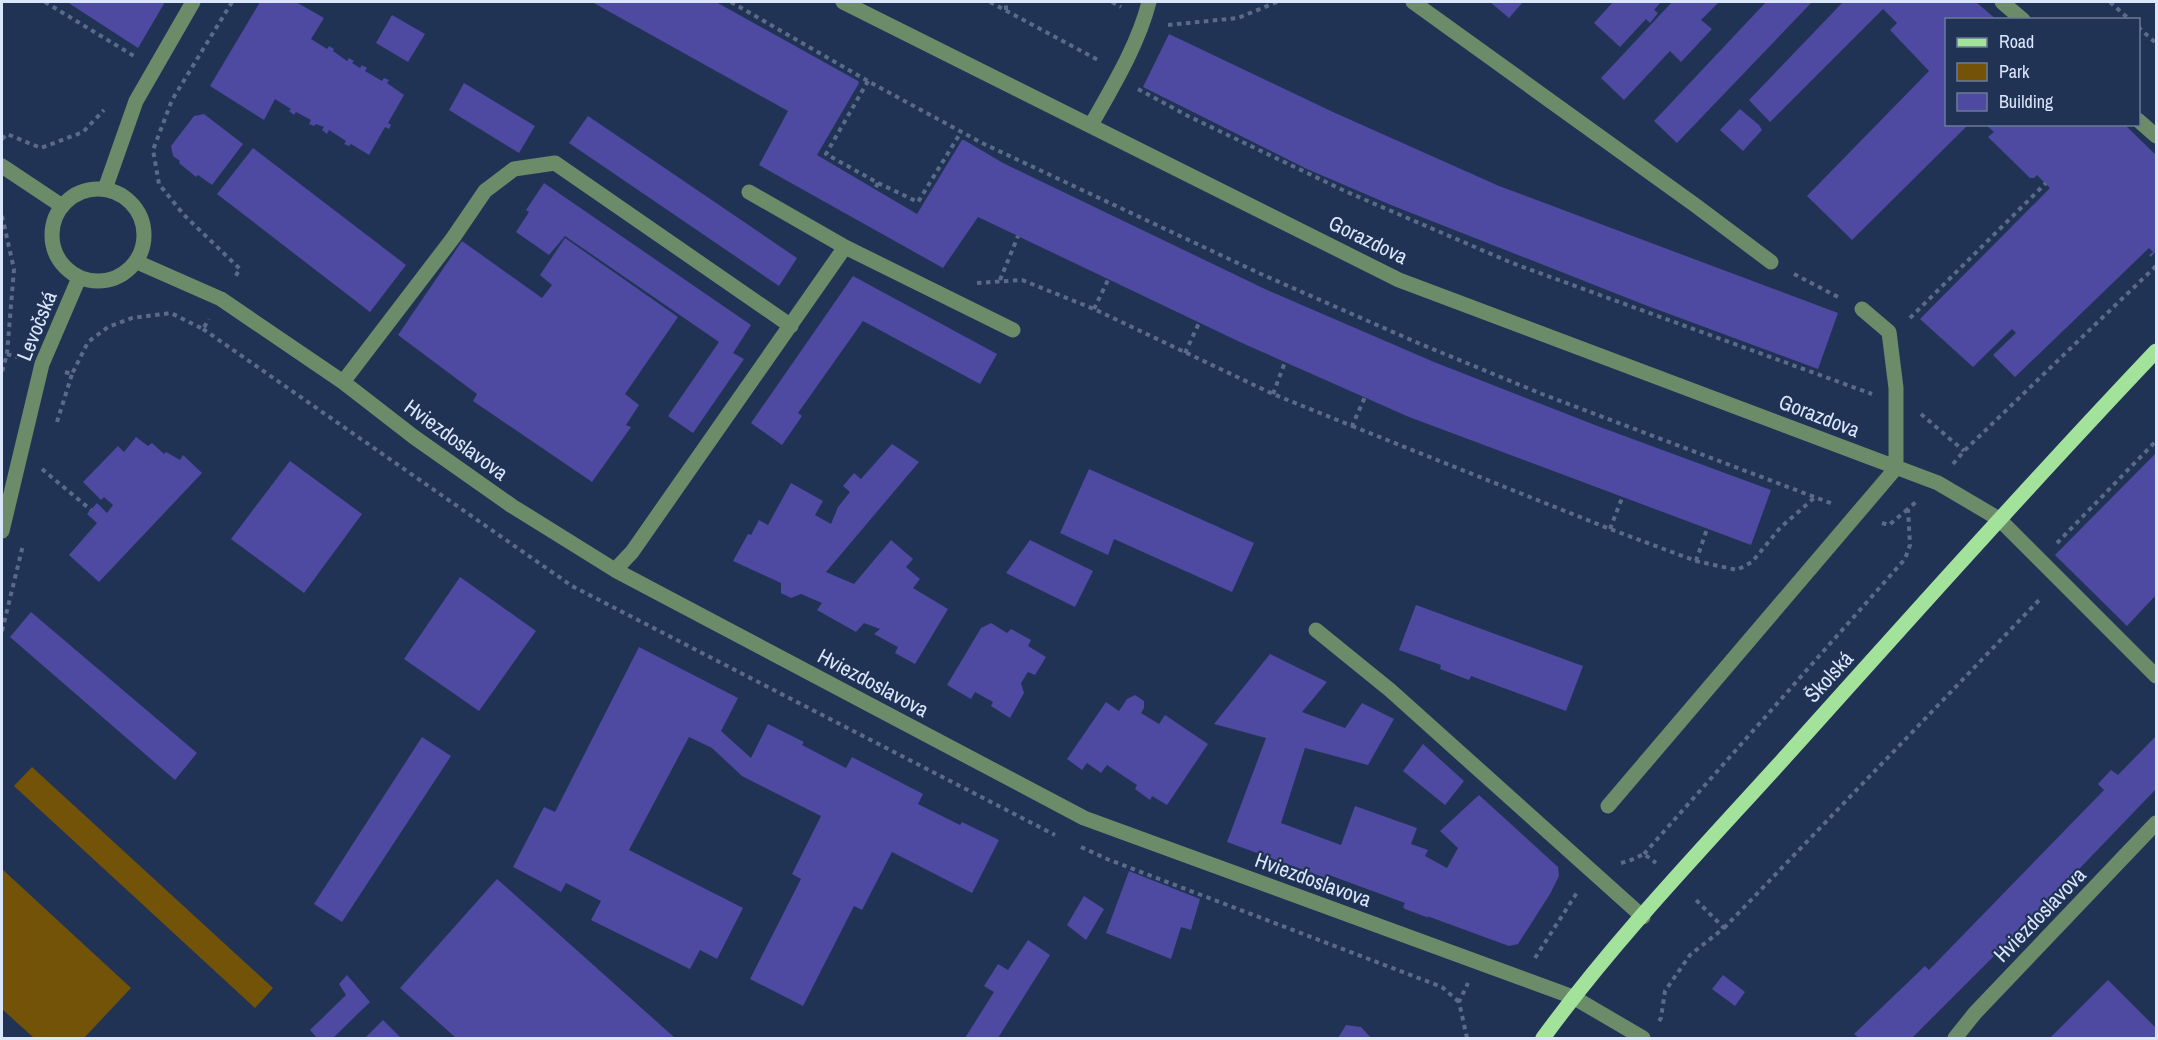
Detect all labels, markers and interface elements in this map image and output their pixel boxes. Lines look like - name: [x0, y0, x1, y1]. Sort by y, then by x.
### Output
- legend: [1945, 18, 2140, 126]
- text: Road: [1999, 29, 2034, 54]
- text: Park: [1999, 59, 2030, 84]
- text: Building: [1999, 89, 2054, 114]
- street label: Gorazdova: [1324, 208, 1413, 271]
- street label: Levočská: [9, 286, 64, 365]
- street label: Gorazdova: [1775, 387, 1864, 444]
- street label: Hviezdoslavova: [399, 392, 514, 487]
- street label: Hviezdoslavova: [813, 641, 934, 724]
- street label: Školská: [1798, 644, 1860, 709]
- street label: Hviezdoslavova: [1251, 845, 1376, 914]
- street label: Hviezdoslavova: [1987, 861, 2093, 968]

